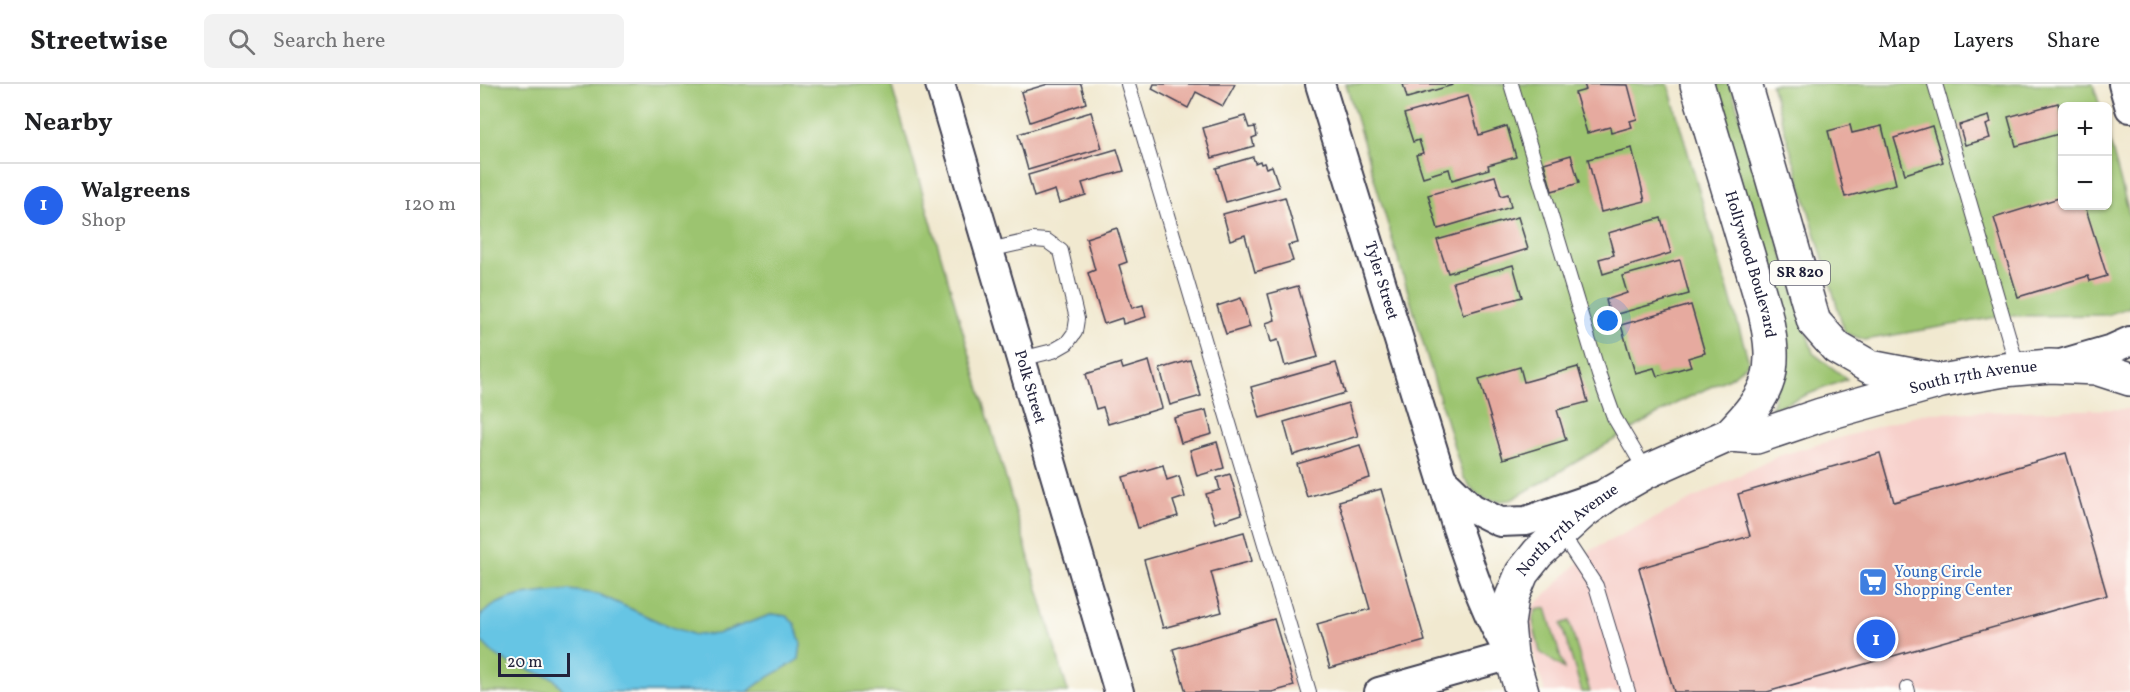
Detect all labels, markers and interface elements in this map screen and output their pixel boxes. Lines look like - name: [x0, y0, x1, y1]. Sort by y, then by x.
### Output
- search box: [204, 14, 624, 68]
- text: Streetwise: [30, 22, 168, 61]
- icon: search: [225, 25, 258, 58]
- text: Search here: [273, 26, 385, 57]
- text: Map: [1878, 27, 1920, 56]
- text: Layers: [1953, 27, 2014, 56]
- text: Share: [2047, 27, 2100, 56]
- map controls: [2058, 102, 2112, 210]
- button: +: [2058, 102, 2112, 156]
- text: Nearby: [24, 105, 113, 141]
- button: −: [2058, 156, 2112, 210]
- text: Walgreens: [81, 176, 190, 207]
- street label: Hollywood Boulevard: [1718, 188, 1781, 339]
- text: 1: [39, 191, 48, 219]
- text: 120 m: [404, 191, 456, 219]
- text: Shop: [81, 207, 126, 235]
- street label: Tyler Street: [1358, 239, 1403, 323]
- road number: SR 820: [1770, 261, 1830, 285]
- your location: [1593, 306, 1622, 335]
- street label: Polk Street: [1008, 348, 1051, 427]
- street label: South 17th Avenue: [1907, 356, 2038, 400]
- street label: North 17th Avenue: [1512, 479, 1623, 582]
- place label: Young Circle Shopping Center: [1894, 562, 2013, 602]
- supermarket icon: Young Circle Shopping Center: [1857, 566, 1889, 598]
- pin: 1: [1856, 616, 1896, 662]
- scale bar: [498, 650, 570, 678]
- text: 20 m: [507, 652, 542, 674]

